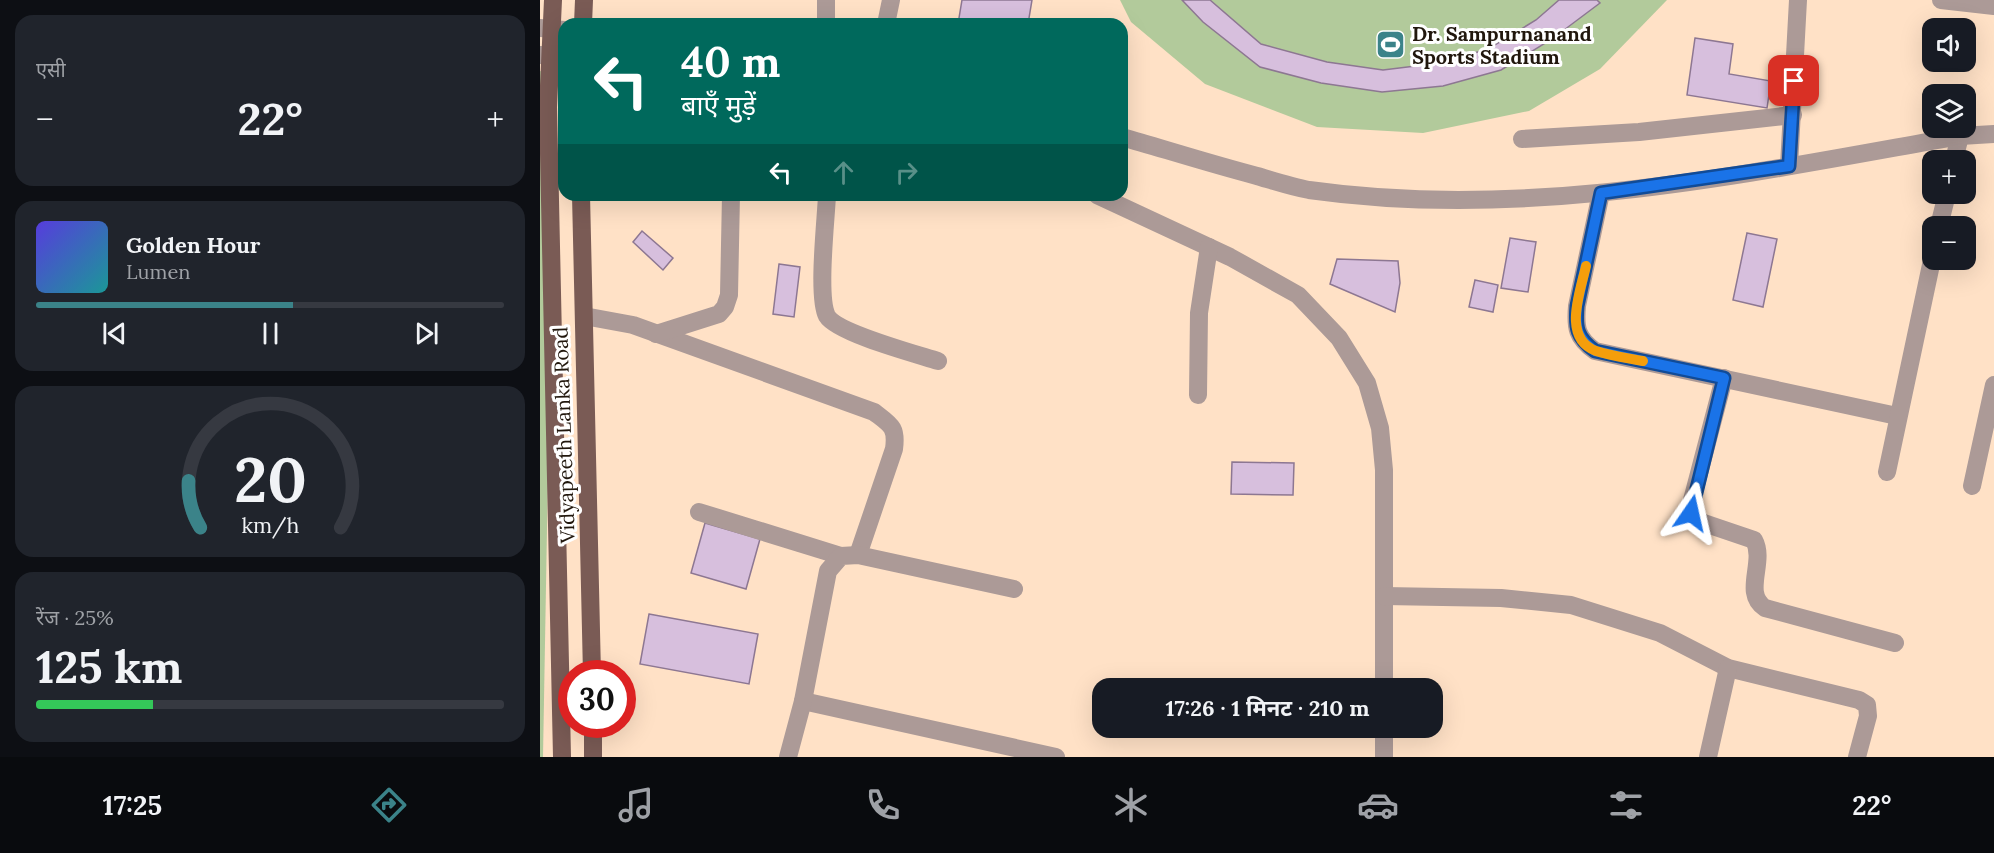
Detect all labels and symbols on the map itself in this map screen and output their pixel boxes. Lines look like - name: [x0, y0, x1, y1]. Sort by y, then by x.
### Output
- place label: Dr. Sampurnanand Sports Stadium: [1412, 21, 1592, 69]
- sports icon: Dr. Sampurnanand Sports Stadium: [1375, 29, 1407, 61]
- pin: [1768, 55, 1819, 106]
- street label: Vidyapeeth Lanka Road: [547, 326, 580, 545]
- position arrow: [1659, 481, 1723, 545]
- speed limit sign: 30: [558, 660, 636, 738]

